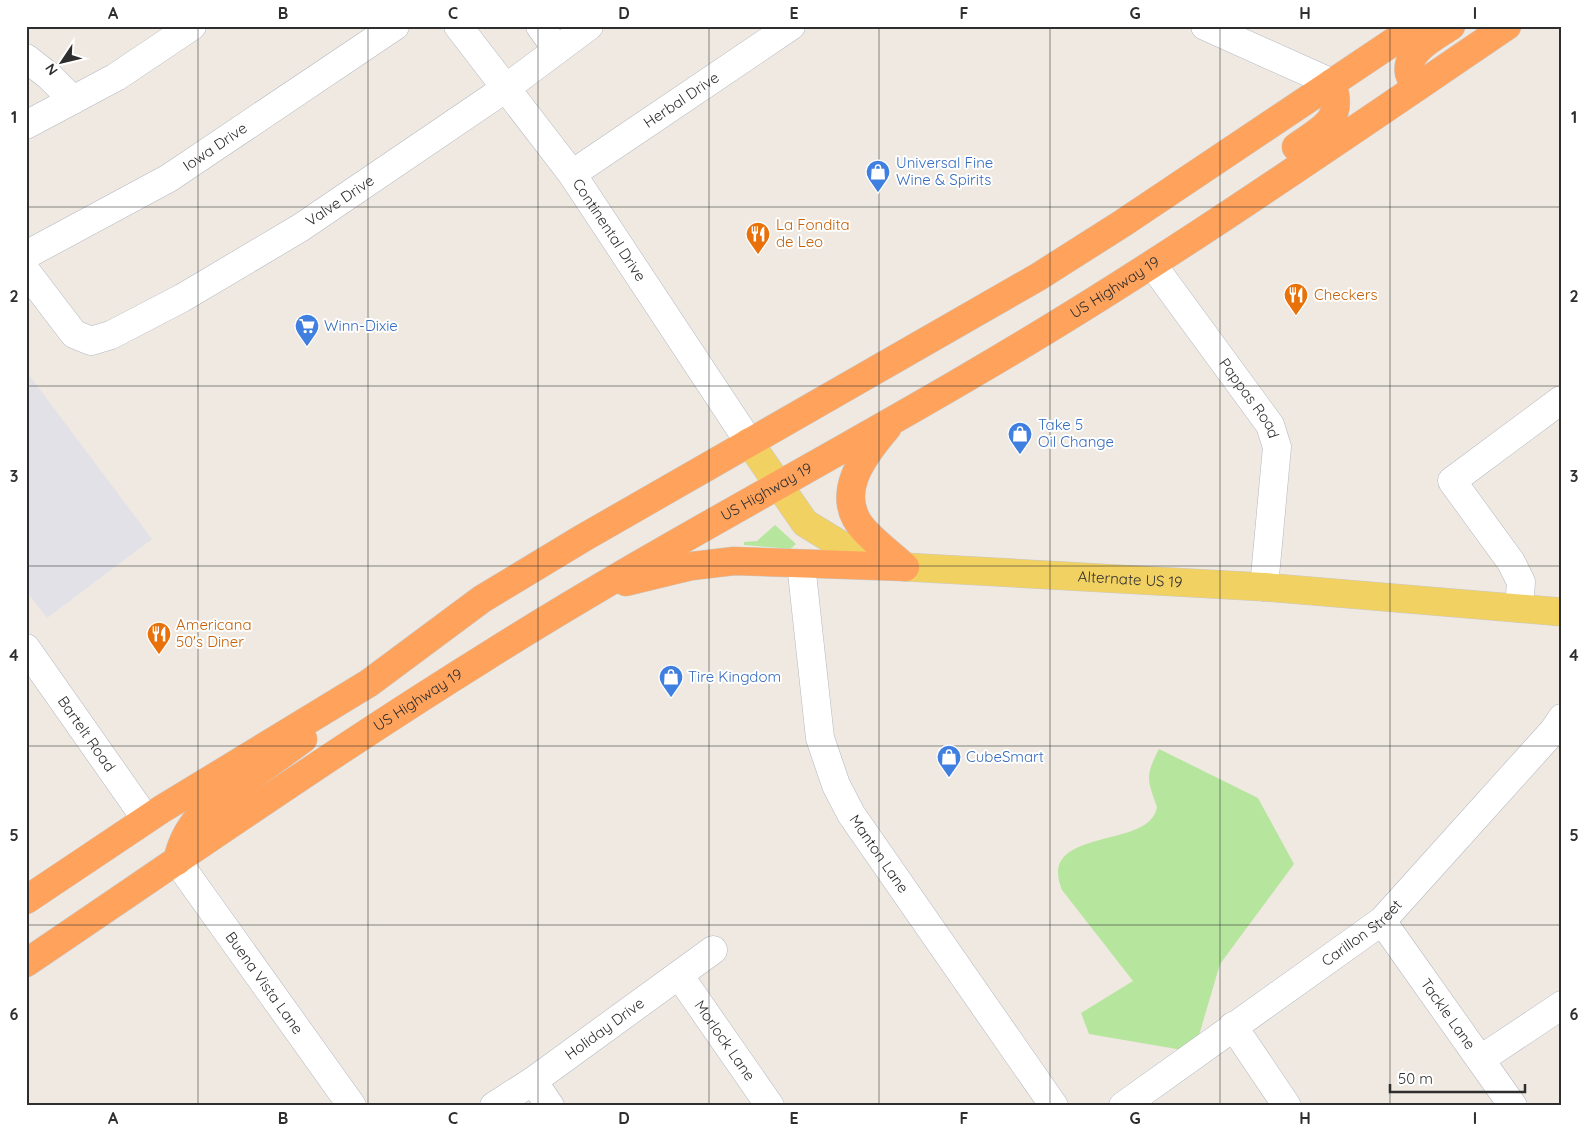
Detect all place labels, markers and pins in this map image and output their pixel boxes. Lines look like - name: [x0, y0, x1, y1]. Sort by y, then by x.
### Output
- place label: Universal Fine Wine & Spirits: [896, 153, 993, 189]
- shop icon: Universal Fine Wine & Spirits: [865, 159, 891, 193]
- place label: La Fondita de Leo: [776, 215, 850, 251]
- restaurant icon: La Fondita de Leo: [745, 221, 771, 255]
- restaurant icon: Checkers: [1283, 282, 1309, 316]
- place label: Checkers: [1314, 285, 1378, 304]
- supermarket icon: Winn-Dixie: [294, 313, 320, 347]
- place label: Winn-Dixie: [324, 316, 398, 335]
- place label: Take 5 Oil Change: [1038, 415, 1114, 451]
- shop icon: Take 5 Oil Change: [1007, 421, 1033, 455]
- place label: Americana 50's Diner: [176, 615, 251, 651]
- restaurant icon: Americana 50's Diner: [146, 621, 172, 655]
- shop icon: Tire Kingdom: [658, 664, 684, 698]
- place label: Tire Kingdom: [688, 667, 781, 686]
- shop icon: CubeSmart: [936, 744, 962, 778]
- place label: CubeSmart: [966, 747, 1044, 766]

